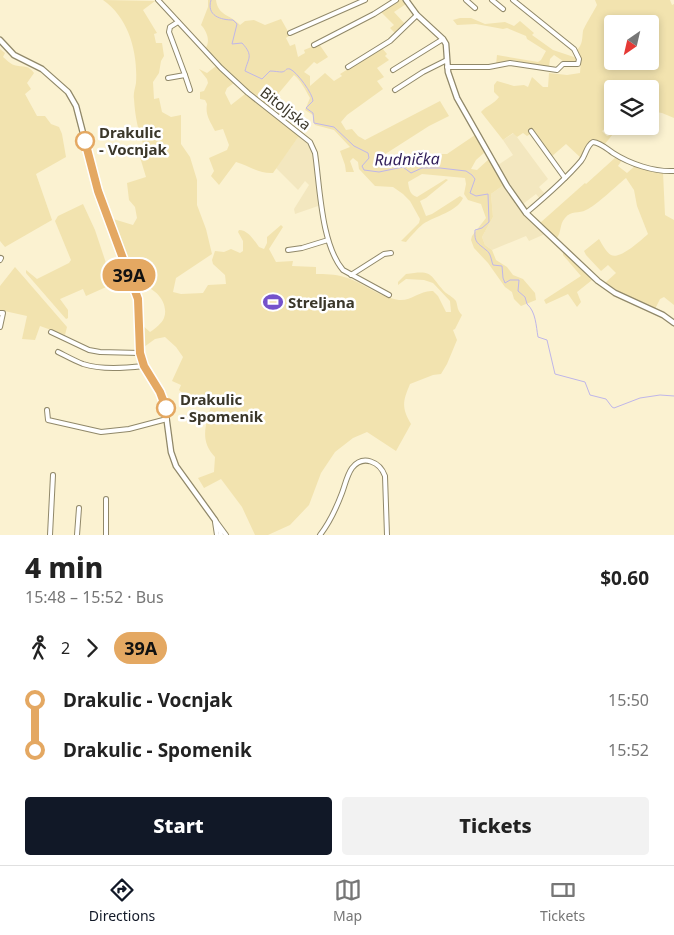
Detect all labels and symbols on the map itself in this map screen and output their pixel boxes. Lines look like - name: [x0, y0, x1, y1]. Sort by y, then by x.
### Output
- north arrow: [604, 15, 659, 70]
- street label: Bitoljska: [256, 82, 316, 134]
- place label: Drakulic - Vocnjak: [99, 122, 167, 159]
- marker: Drakulic - Vocnjak: [75, 131, 95, 151]
- water label: Rudnička: [374, 147, 440, 171]
- line badge: 39A: [100, 259, 158, 291]
- sports icon: Streljana: [262, 291, 284, 313]
- place label: Streljana: [288, 292, 355, 312]
- place label: Drakulic - Spomenik: [180, 389, 264, 426]
- marker: Drakulic - Spomenik: [156, 398, 176, 418]

